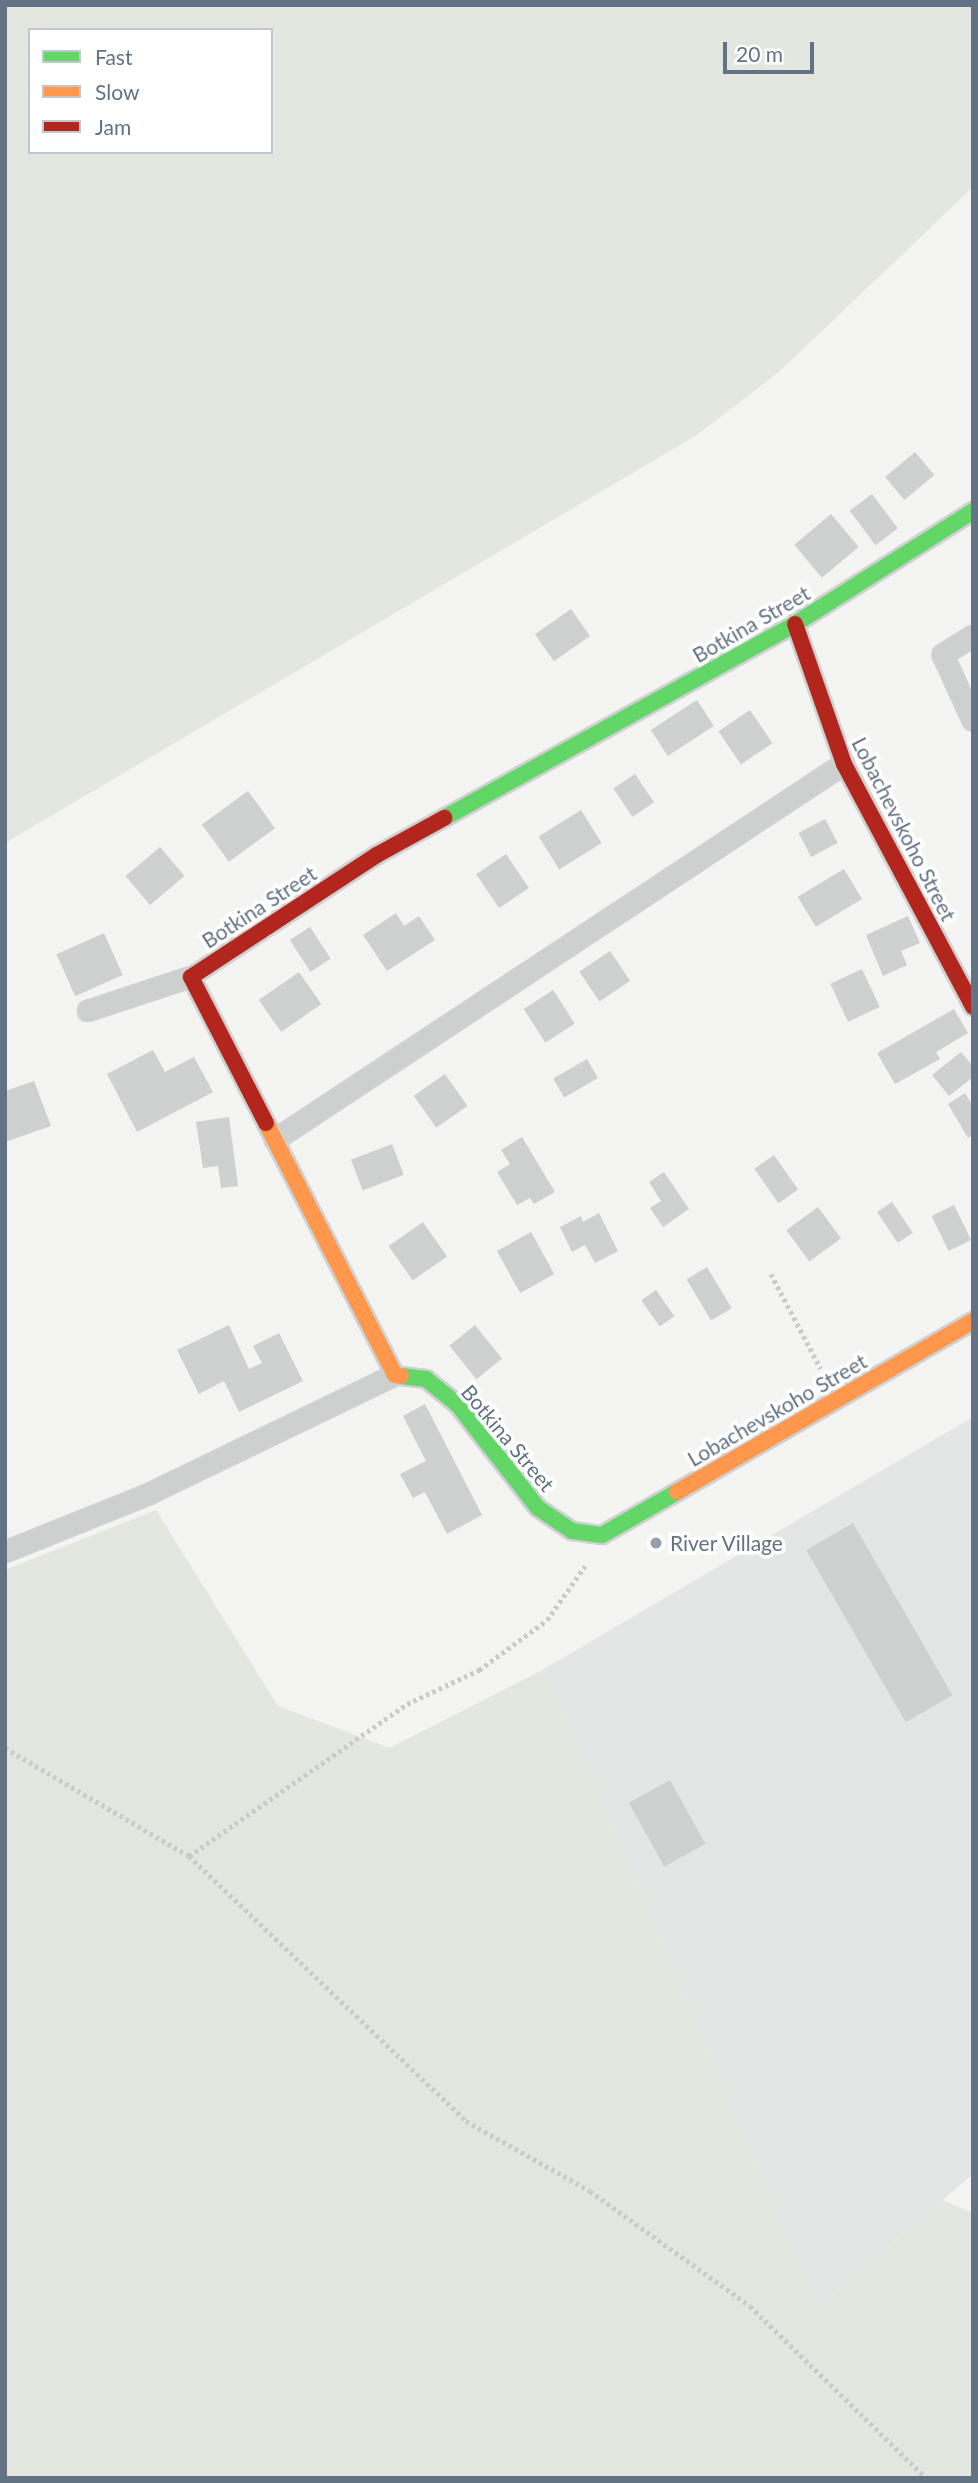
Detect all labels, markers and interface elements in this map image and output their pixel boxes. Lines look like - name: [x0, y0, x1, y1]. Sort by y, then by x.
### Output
- legend: [28, 28, 273, 154]
- scale bar: [726, 28, 817, 72]
- text: 20 m: [736, 41, 783, 66]
- text: Fast: [95, 44, 132, 69]
- text: Slow: [95, 79, 139, 104]
- text: Jam: [95, 114, 131, 139]
- street label: Botkina Street: [688, 580, 814, 668]
- street label: Lobachevskoho Street: [847, 733, 961, 925]
- street label: Botkina Street: [197, 861, 321, 953]
- street label: Lobachevskoho Street: [683, 1348, 871, 1472]
- street label: Botkina Street: [456, 1380, 560, 1496]
- place label: River Village: [670, 1530, 784, 1556]
- marker: River Village: [648, 1535, 664, 1551]

